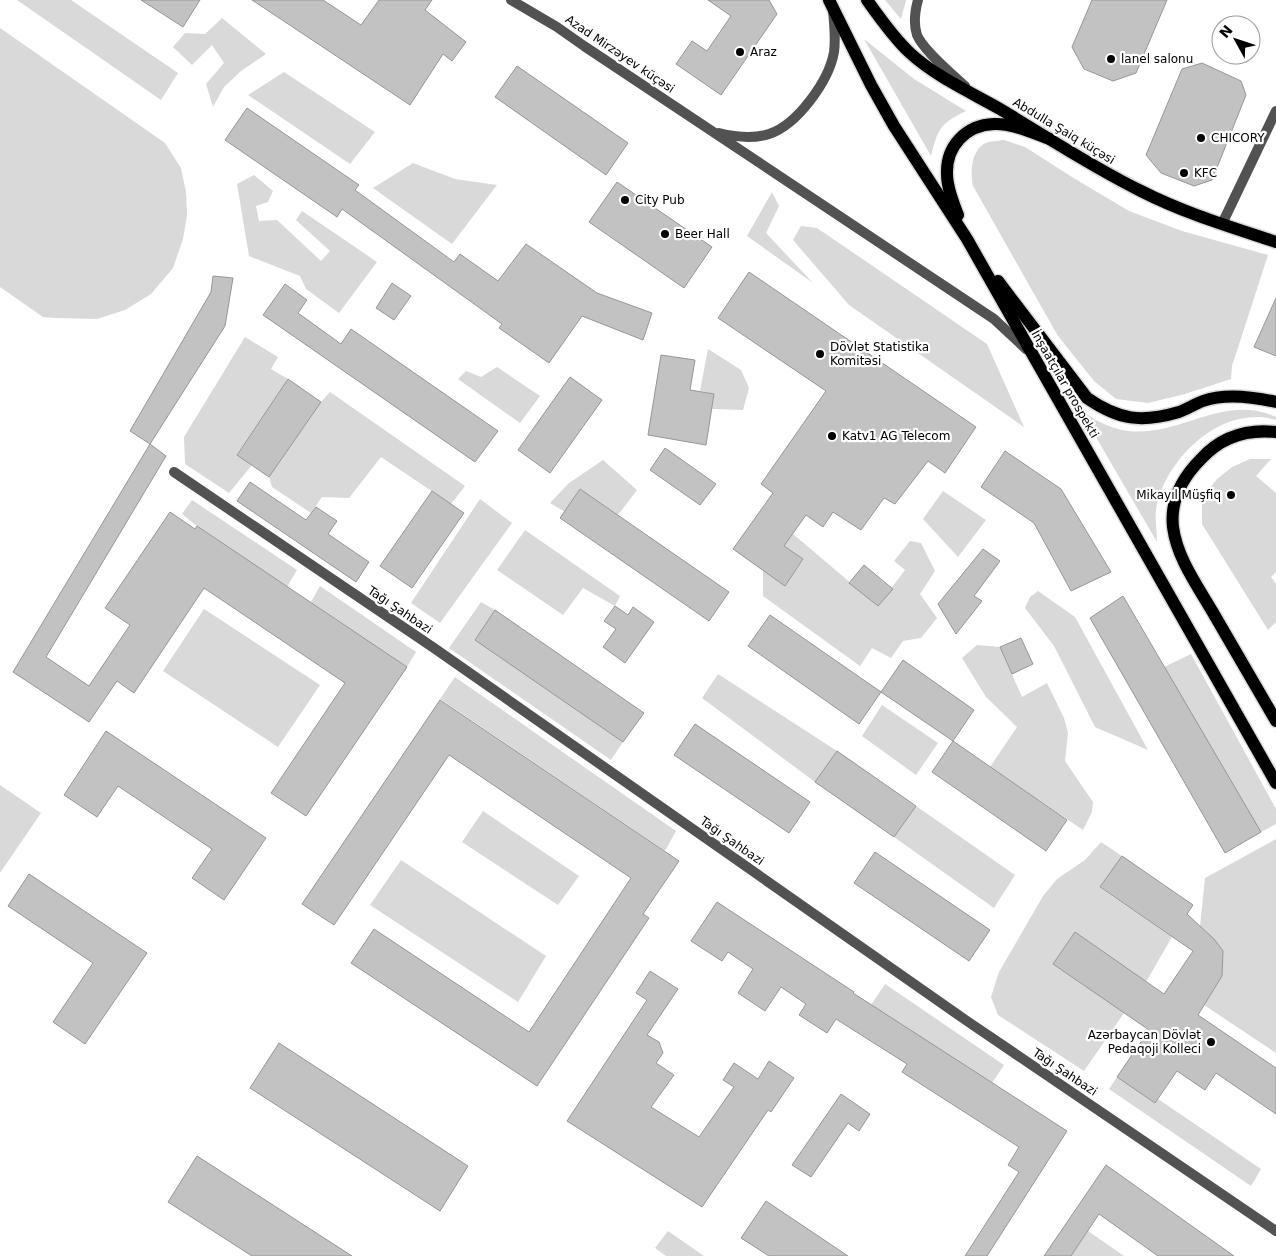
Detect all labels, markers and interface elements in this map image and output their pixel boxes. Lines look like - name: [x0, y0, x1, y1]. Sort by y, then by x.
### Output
- street label: Azad Mirzəyev küçəsi: [563, 12, 677, 96]
- north arrow: [1211, 15, 1261, 65]
- text: N: [1216, 22, 1236, 41]
- place label: Araz: [750, 45, 777, 59]
- marker: Araz: [734, 46, 746, 58]
- place label: lanel salonu: [1121, 52, 1193, 66]
- marker: lanel salonu: [1105, 53, 1117, 65]
- street label: Abdulla Şaiq küçəsi: [1011, 95, 1117, 167]
- place label: CHICORY: [1211, 131, 1265, 145]
- marker: CHICORY: [1195, 132, 1207, 144]
- place label: KFC: [1194, 166, 1217, 180]
- marker: KFC: [1178, 167, 1190, 179]
- place label: City Pub: [635, 193, 685, 207]
- marker: City Pub: [619, 194, 631, 206]
- place label: Beer Hall: [675, 227, 730, 241]
- marker: Beer Hall: [659, 228, 671, 240]
- street label: İnşaatçılar prospekti: [1028, 327, 1102, 440]
- place label: Dövlət Statistika Komitəsi: [830, 340, 929, 368]
- marker: Dövlət Statistika Komitəsi: [814, 348, 826, 360]
- place label: Katv1 AG Telecom: [842, 429, 950, 443]
- marker: Katv1 AG Telecom: [826, 430, 838, 442]
- place label: Mikayıl Müşfiq: [1136, 488, 1221, 502]
- marker: Mikayıl Müşfiq: [1225, 489, 1237, 501]
- street label: Tağı Şahbazi: [364, 583, 435, 637]
- street label: Tağı Şahbazi: [697, 813, 767, 868]
- place label: Azərbaycan Dövlət Pedaqoji Kolleci: [1088, 1028, 1201, 1056]
- marker: Azərbaycan Dövlət Pedaqoji Kolleci: [1205, 1036, 1217, 1048]
- street label: Tağı Şahbazi: [1029, 1045, 1100, 1099]

